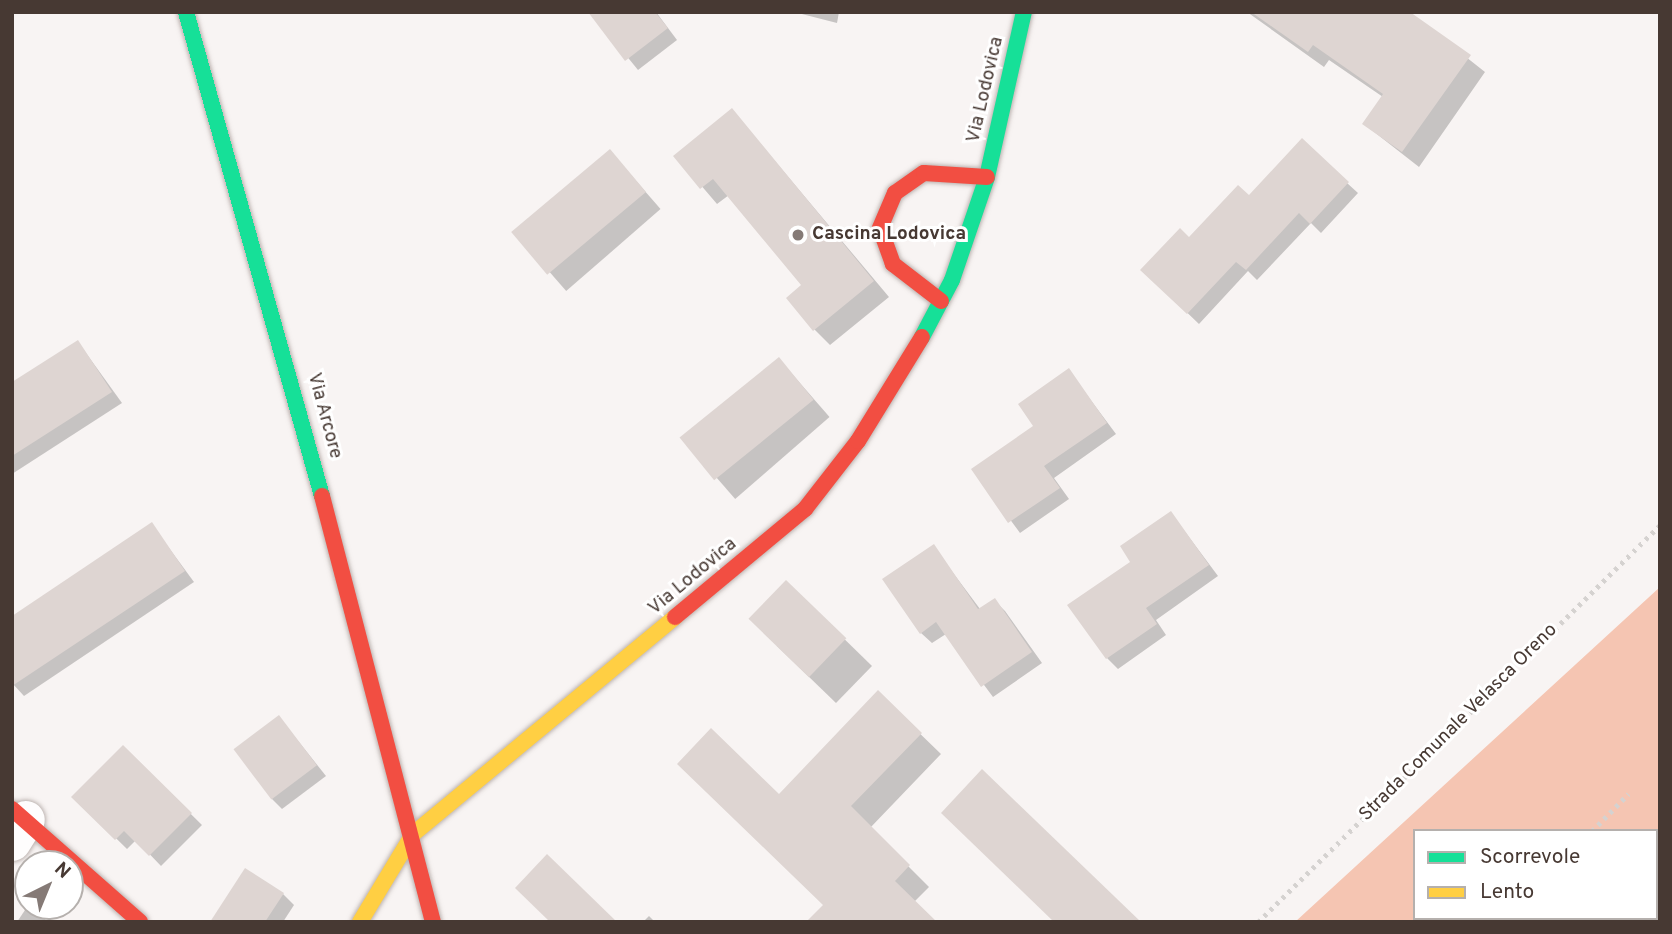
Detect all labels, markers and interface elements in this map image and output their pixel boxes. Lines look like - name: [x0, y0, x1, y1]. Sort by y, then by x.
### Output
- street label: Via Lodovica: [963, 35, 1009, 145]
- place label: Cascina Lodovica: [812, 224, 966, 246]
- marker: Cascina Lodovica: [790, 227, 806, 243]
- street label: Via Arcore: [301, 370, 347, 462]
- street label: Via Lodovica: [644, 533, 742, 621]
- street label: Strada Comunale Velasca Oreno: [1355, 619, 1563, 827]
- legend: [1413, 829, 1658, 920]
- text: Scorrevole: [1480, 844, 1580, 871]
- north arrow: [14, 850, 84, 920]
- text: N: [49, 858, 75, 885]
- text: Lento: [1480, 879, 1534, 906]

